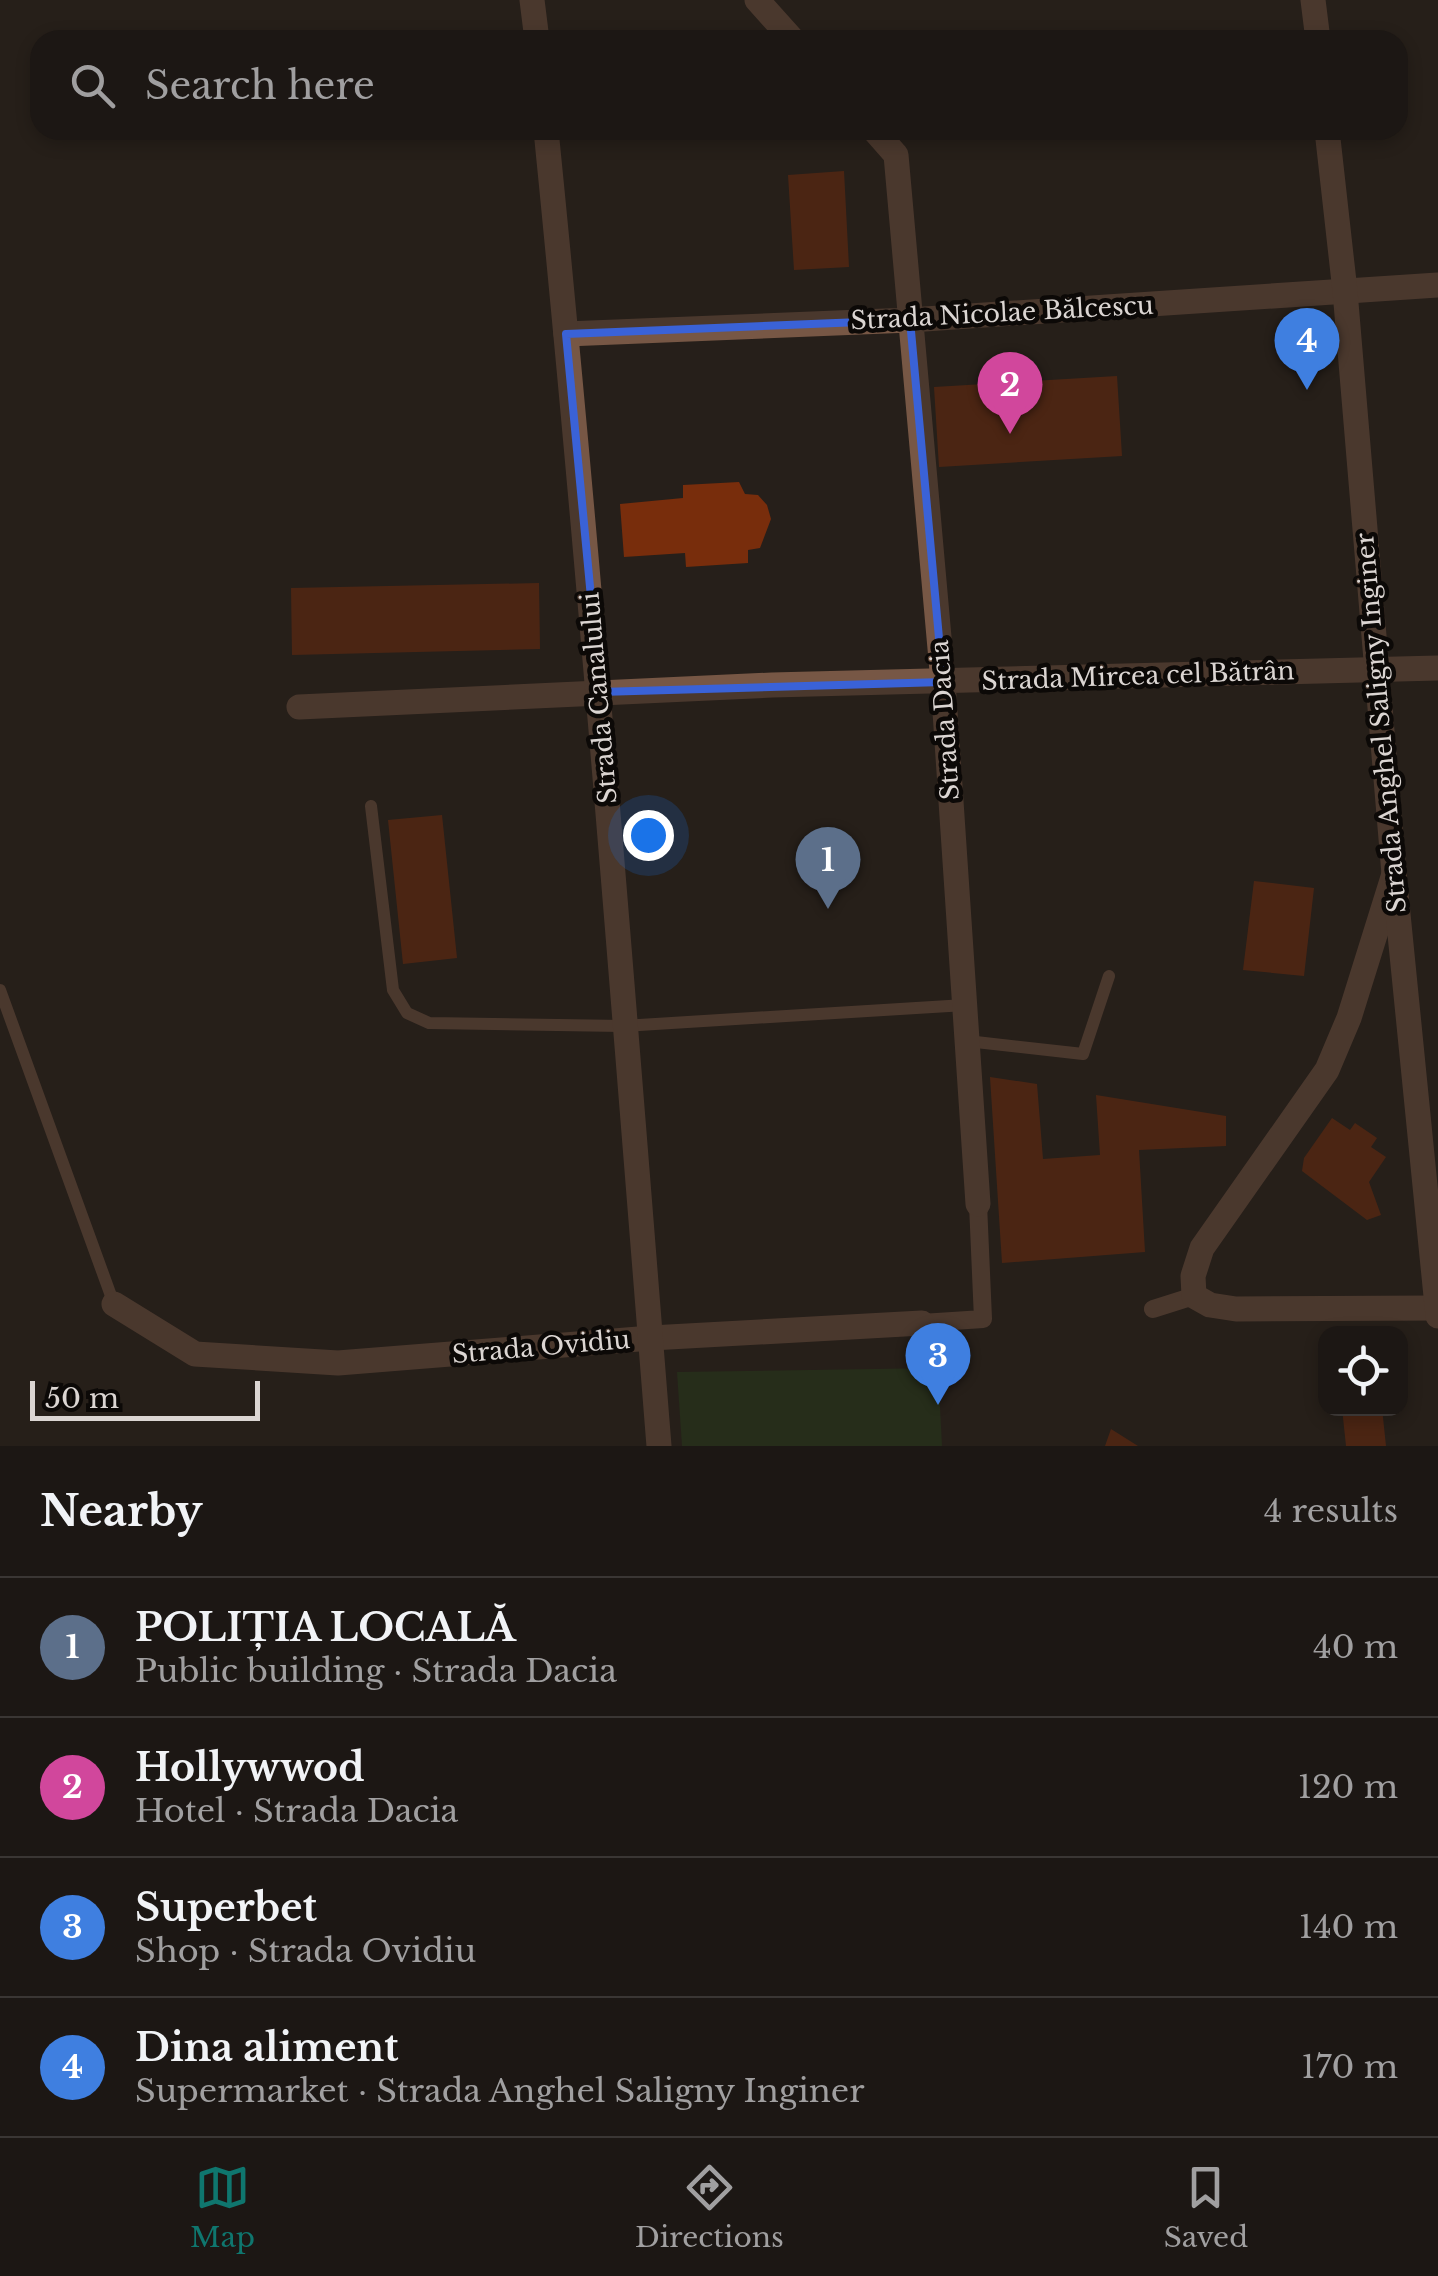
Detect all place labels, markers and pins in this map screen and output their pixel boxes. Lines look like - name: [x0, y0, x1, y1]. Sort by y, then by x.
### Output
- pin: 4: [1274, 308, 1340, 390]
- pin: 2: [978, 352, 1042, 434]
- pin: 1: [796, 826, 860, 909]
- pin: 3: [906, 1322, 970, 1405]

